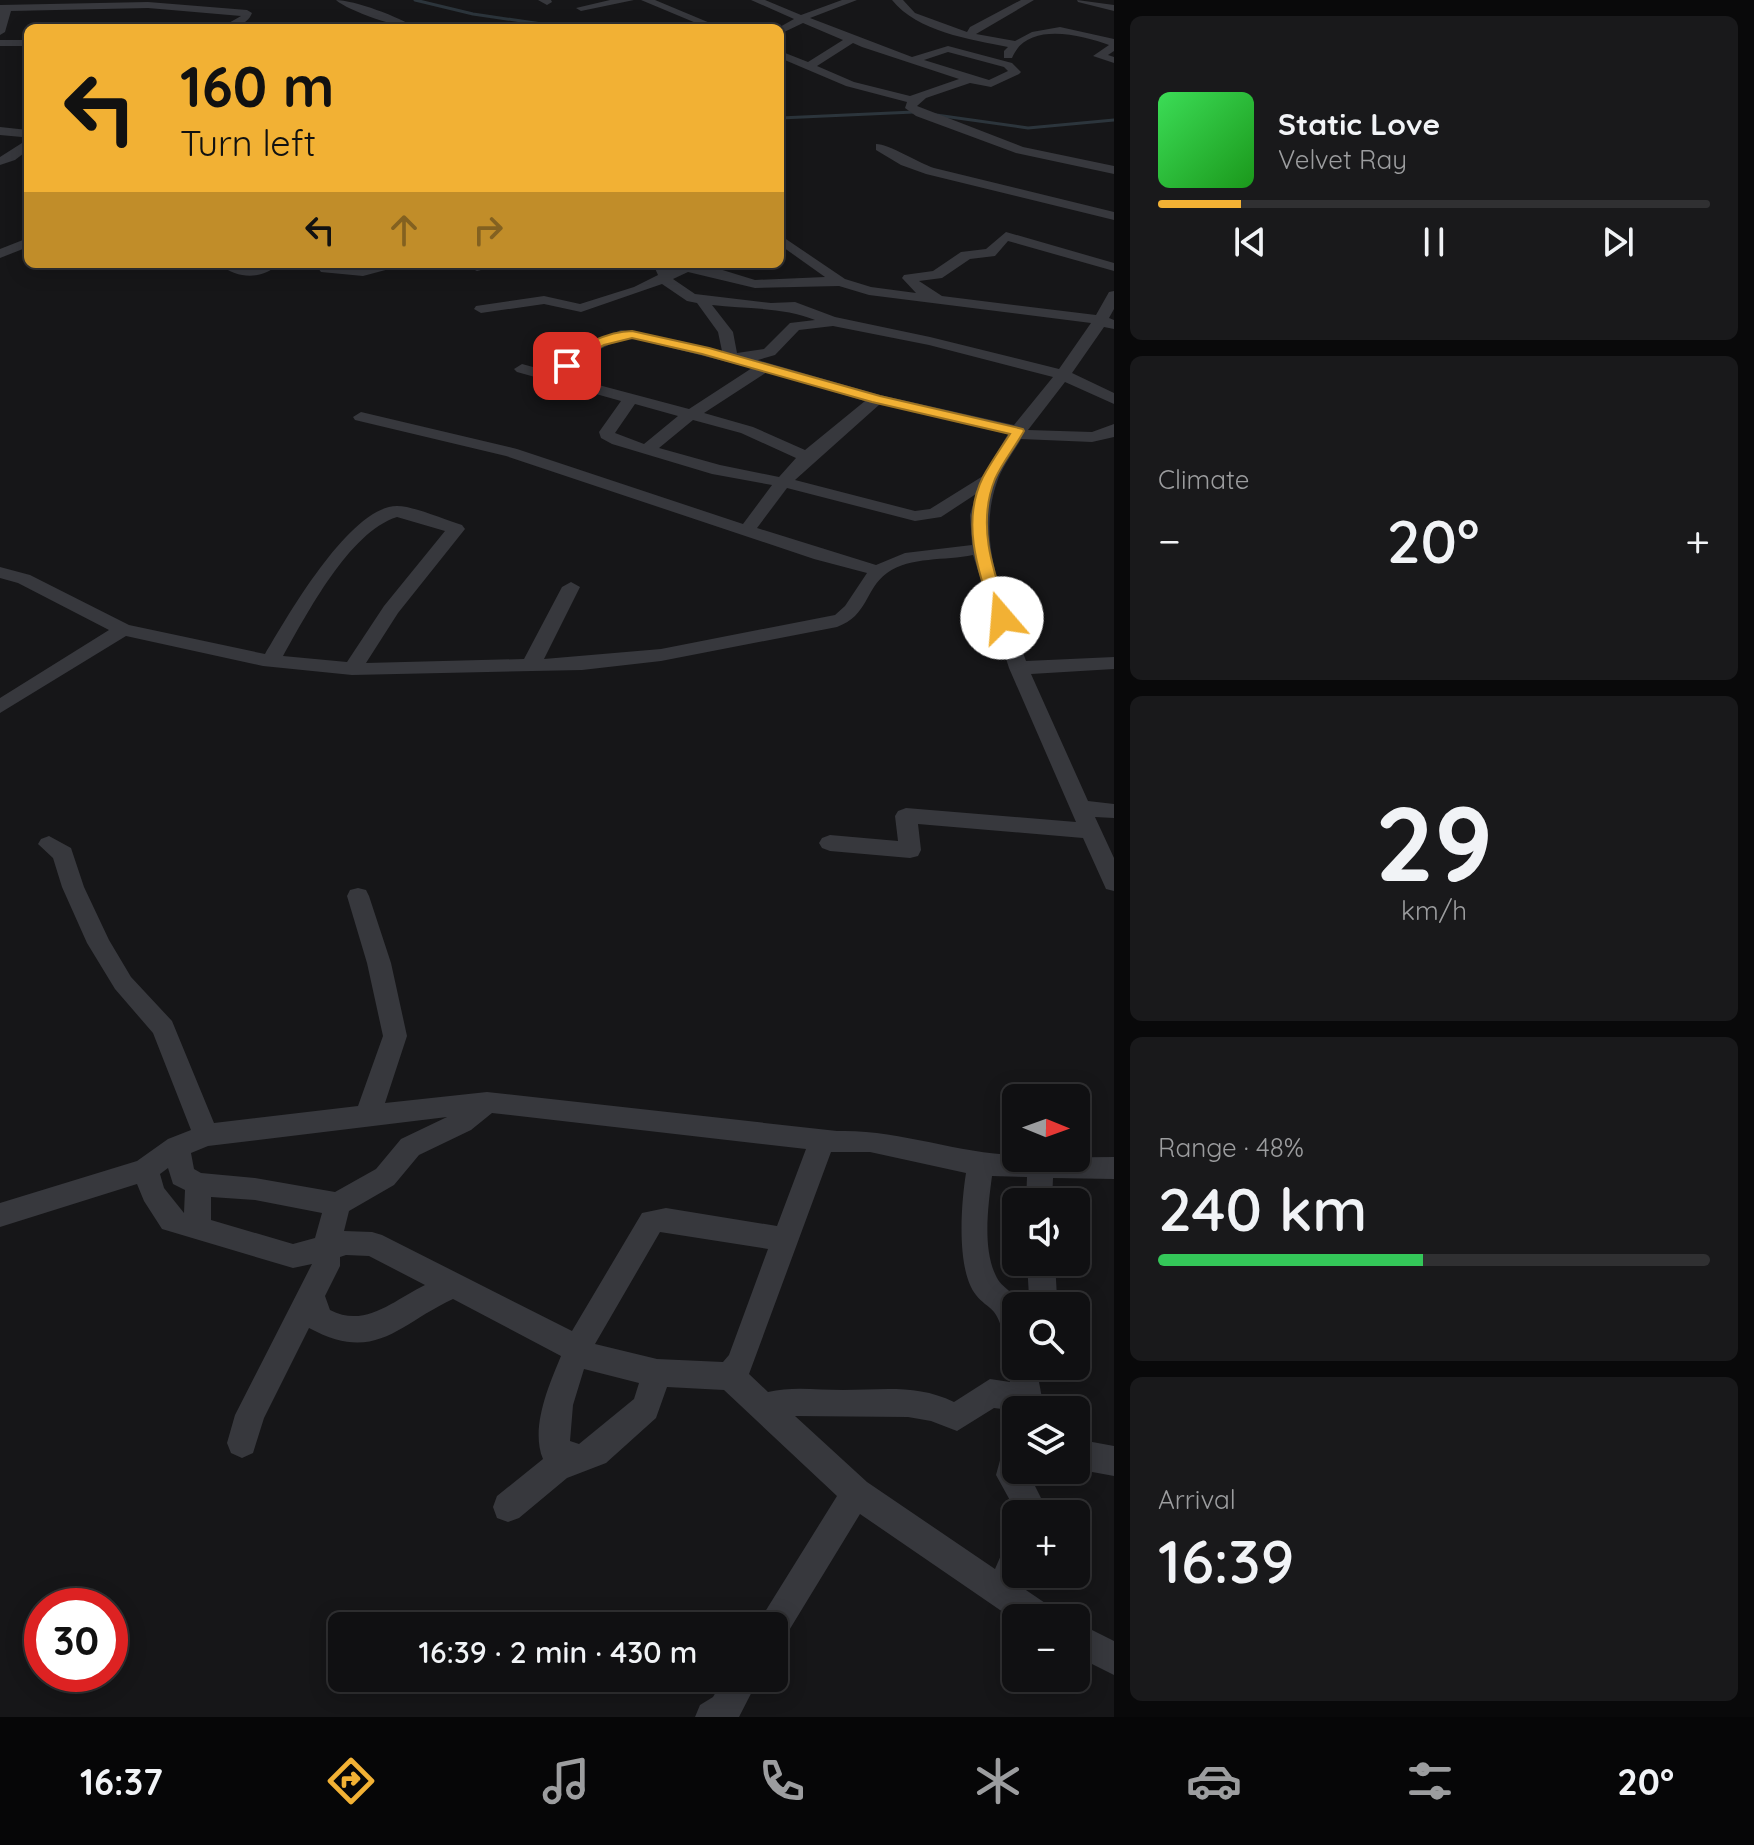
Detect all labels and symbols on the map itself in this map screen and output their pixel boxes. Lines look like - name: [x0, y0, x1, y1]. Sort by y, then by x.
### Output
- pin: [533, 332, 601, 400]
- position arrow: [960, 576, 1044, 660]
- north arrow: [1002, 1084, 1090, 1172]
- speed limit sign: 30: [24, 1588, 128, 1692]

